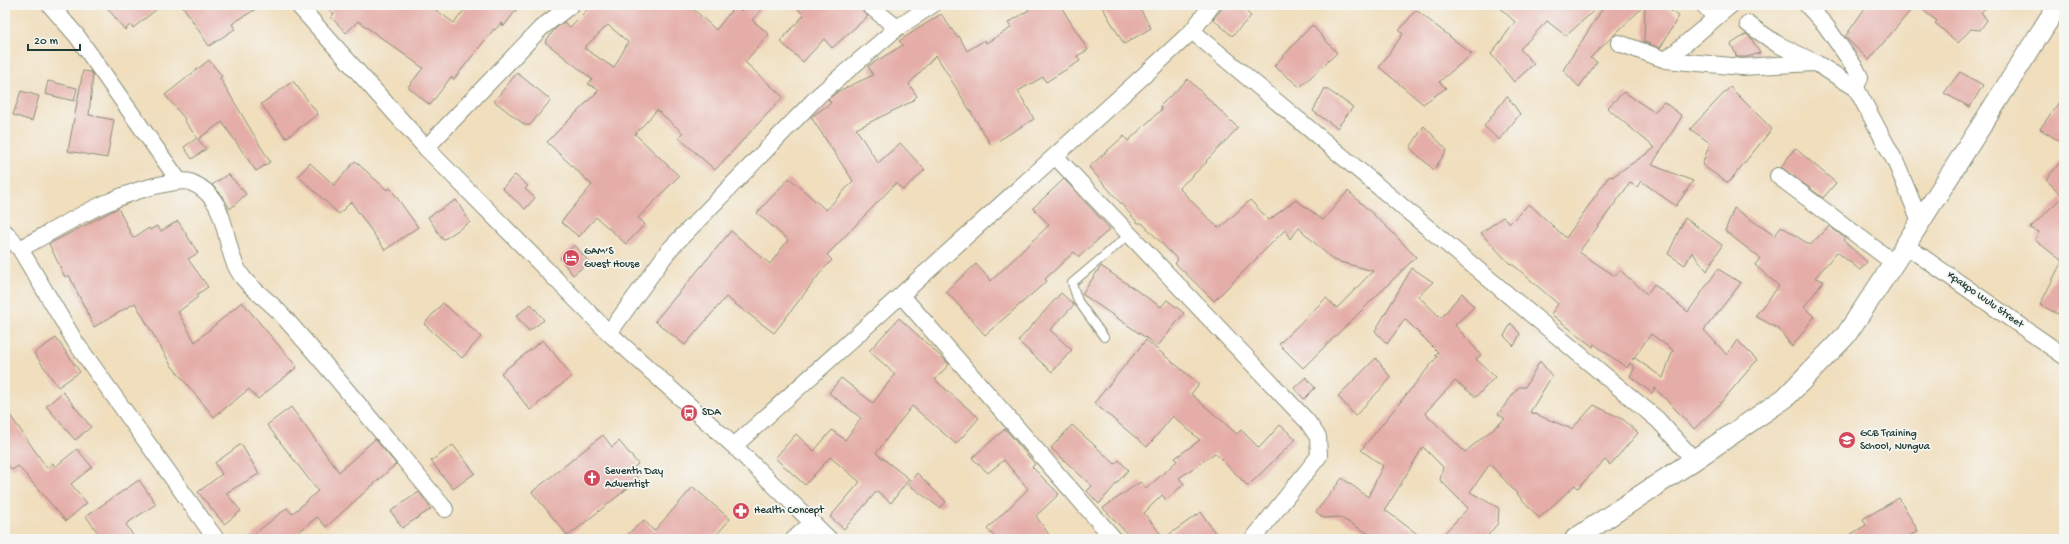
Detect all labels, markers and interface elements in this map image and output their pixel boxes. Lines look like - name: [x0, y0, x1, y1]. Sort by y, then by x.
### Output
- scale bar: [28, 26, 80, 52]
- text: 20 m: [34, 35, 59, 49]
- place label: GAM’S Guest House: [584, 246, 640, 271]
- hotel icon: GAM’S Guest House: [561, 248, 581, 268]
- street label: Kpakpo Wulu Street: [1945, 269, 2027, 332]
- bus stop icon: SDA: [679, 403, 699, 423]
- place label: SDA: [702, 407, 721, 419]
- place label: GCB Training School, Nungua: [1860, 428, 1931, 453]
- school or university icon: GCB Training School, Nungua: [1837, 430, 1857, 450]
- place label: Seventh Day Adventist: [605, 466, 664, 491]
- church icon: Seventh Day Adventist: [582, 468, 602, 488]
- pharmacy icon: Health Concept: [731, 501, 751, 521]
- place label: Health Concept: [754, 505, 825, 517]

